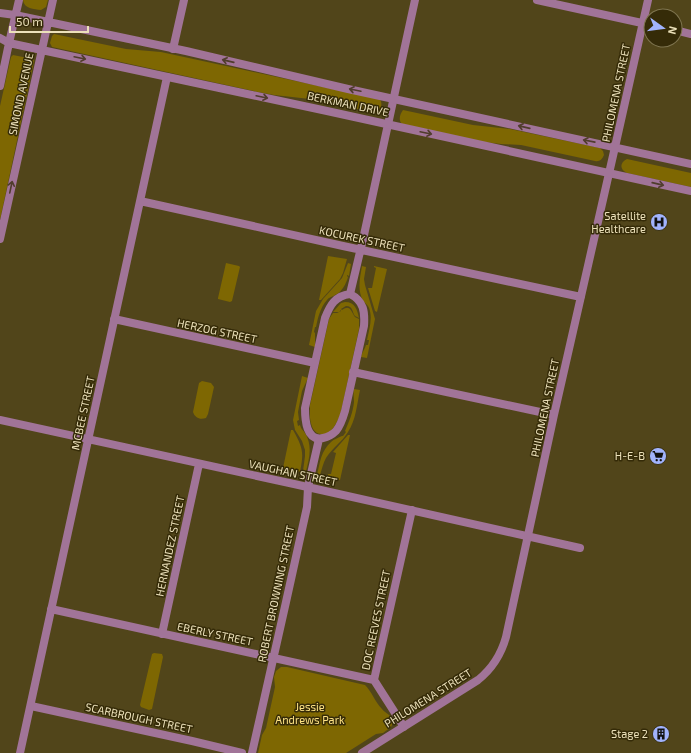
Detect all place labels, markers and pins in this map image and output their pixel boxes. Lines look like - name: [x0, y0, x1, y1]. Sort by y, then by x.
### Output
- place label: Satellite Healthcare: [591, 209, 646, 235]
- hospital icon: Satellite Healthcare: [649, 212, 669, 232]
- supermarket icon: H-E-B: [648, 446, 668, 466]
- place label: H-E-B: [615, 449, 645, 462]
- building icon: Stage 2: [651, 724, 671, 744]
- place label: Stage 2: [611, 727, 648, 740]

